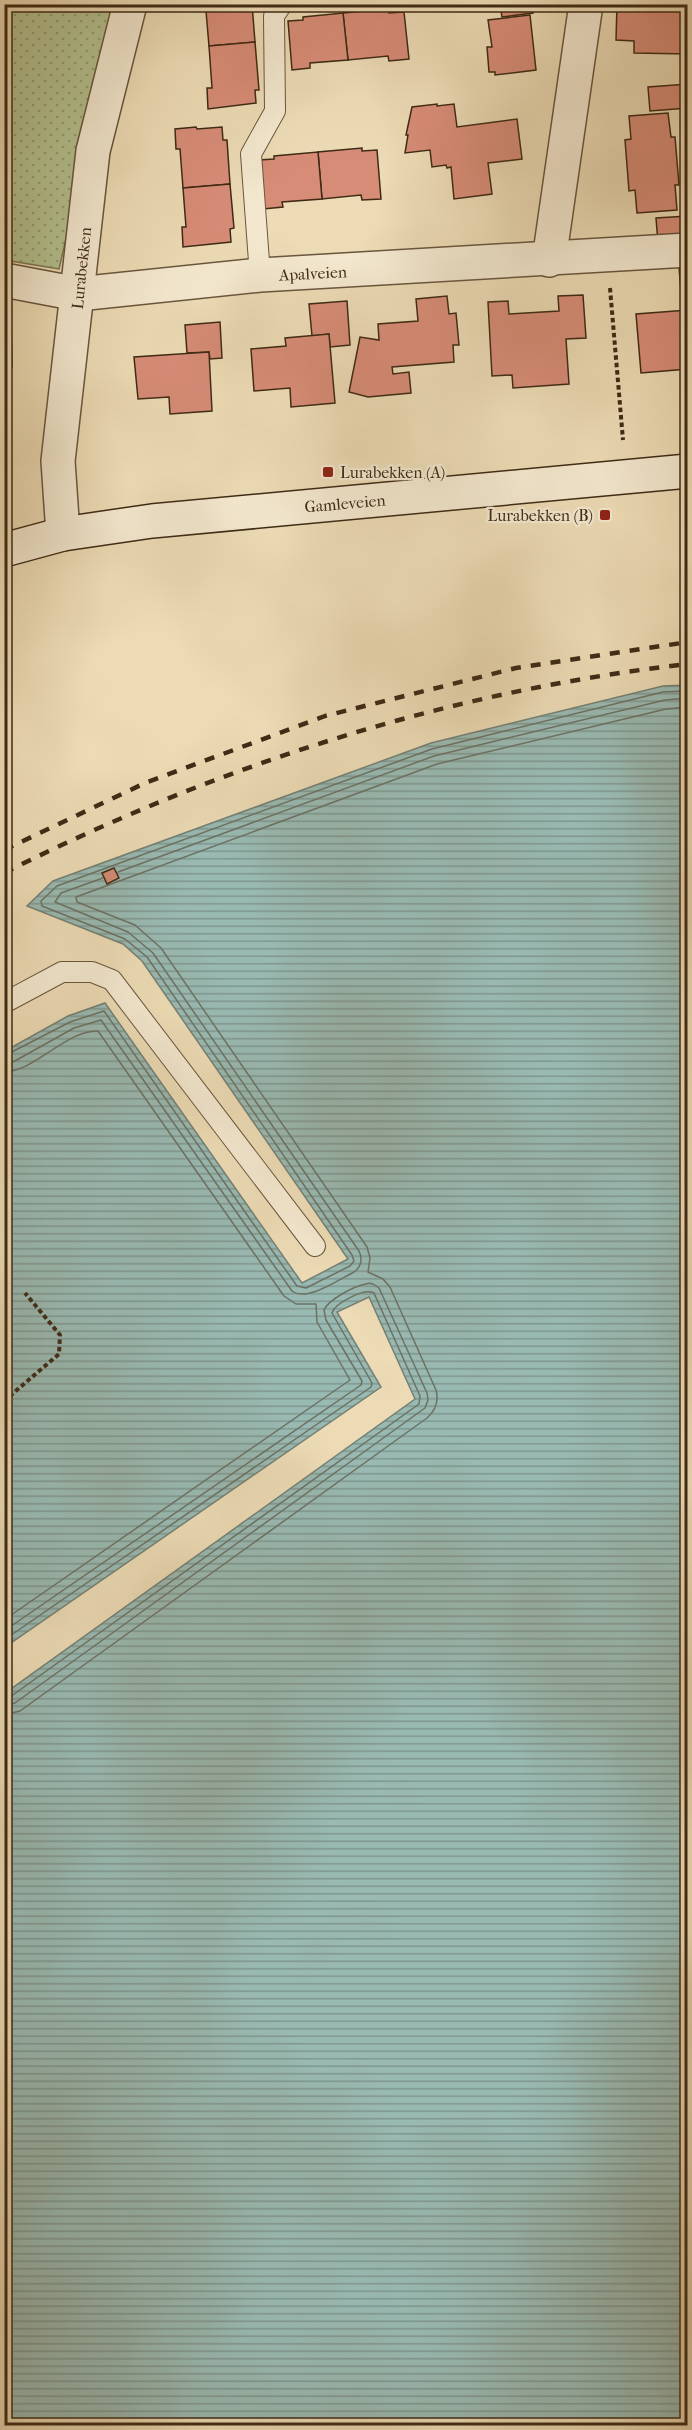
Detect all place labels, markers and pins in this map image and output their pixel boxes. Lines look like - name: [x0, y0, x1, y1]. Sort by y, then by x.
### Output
- place label: Lurabekken (A): [340, 463, 445, 482]
- marker: Lurabekken (A): [321, 465, 335, 479]
- place label: Lurabekken (B): [488, 506, 593, 525]
- marker: Lurabekken (B): [598, 508, 612, 522]

